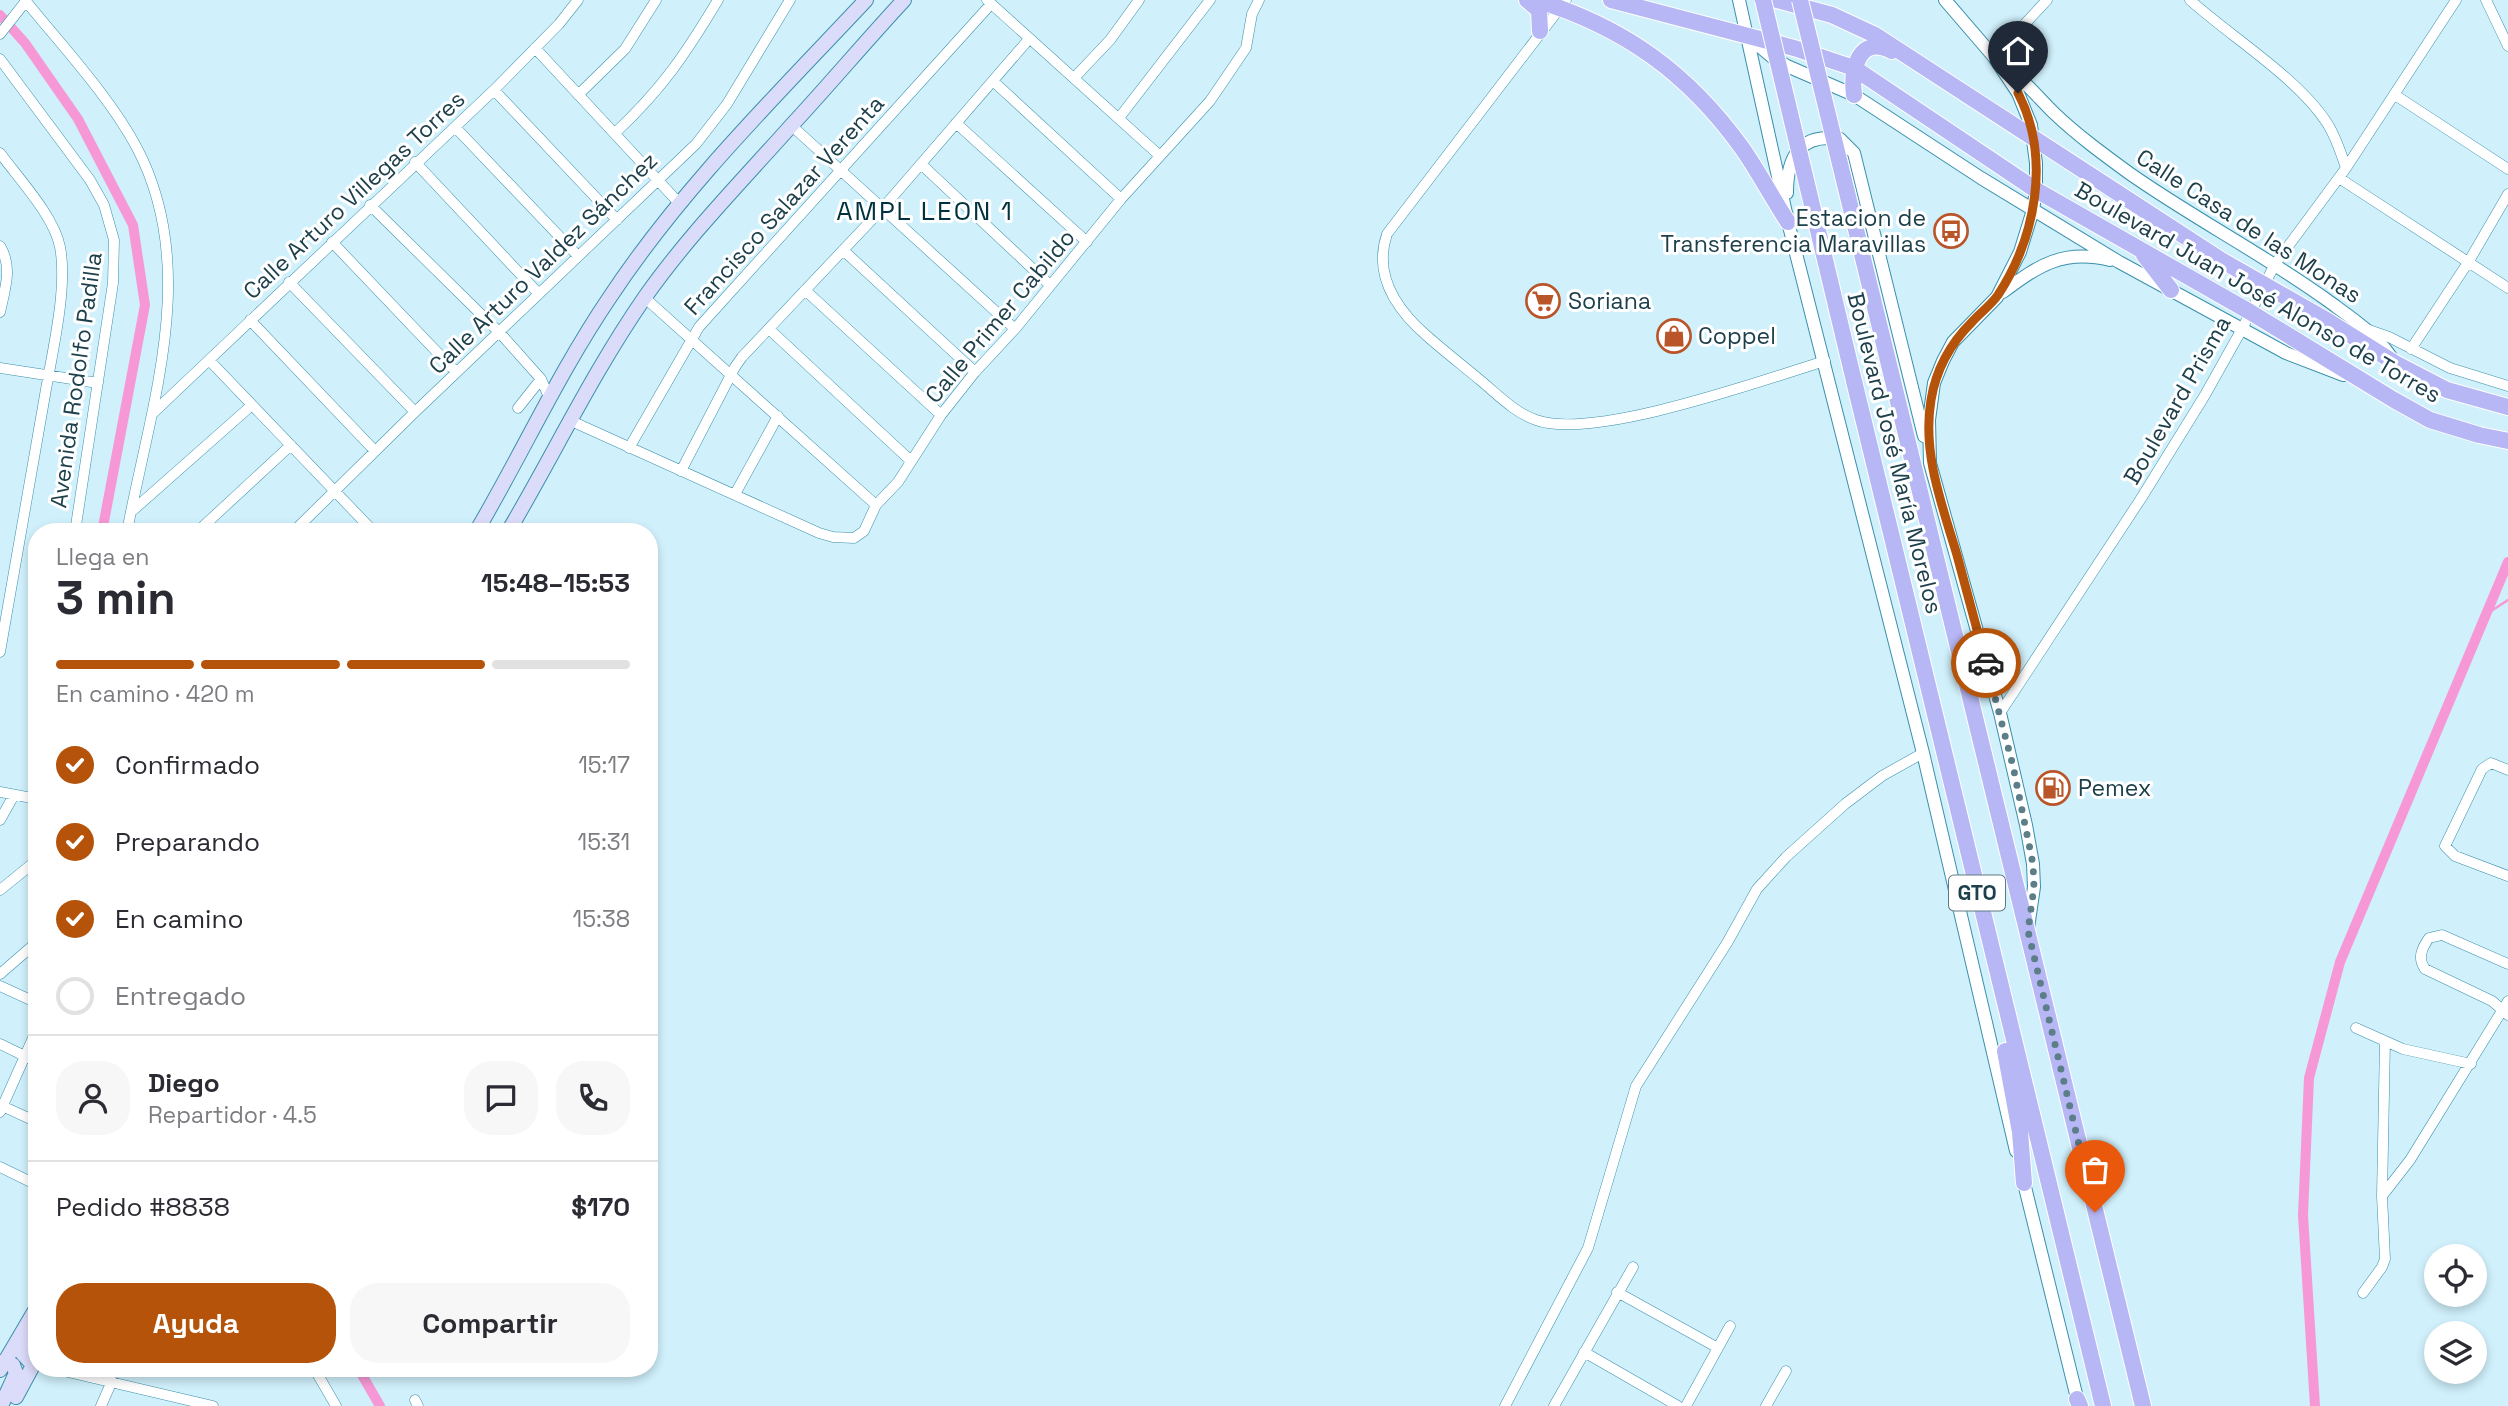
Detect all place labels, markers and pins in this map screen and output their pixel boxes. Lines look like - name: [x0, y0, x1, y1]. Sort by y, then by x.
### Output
- pin: [1988, 21, 2048, 93]
- place label: Estacion de Transferencia Maravillas: [1660, 203, 1926, 259]
- bus stop icon: Estacion de Transferencia Maravillas: [1932, 212, 1970, 250]
- supermarket icon: Soriana: [1524, 282, 1562, 320]
- place label: Soriana: [1568, 286, 1651, 316]
- shop icon: Coppel: [1655, 317, 1693, 355]
- place label: Coppel: [1698, 321, 1776, 351]
- fuel station icon: Pemex: [2034, 769, 2072, 807]
- place label: Pemex: [2078, 773, 2151, 803]
- pin: [2065, 1140, 2125, 1212]

